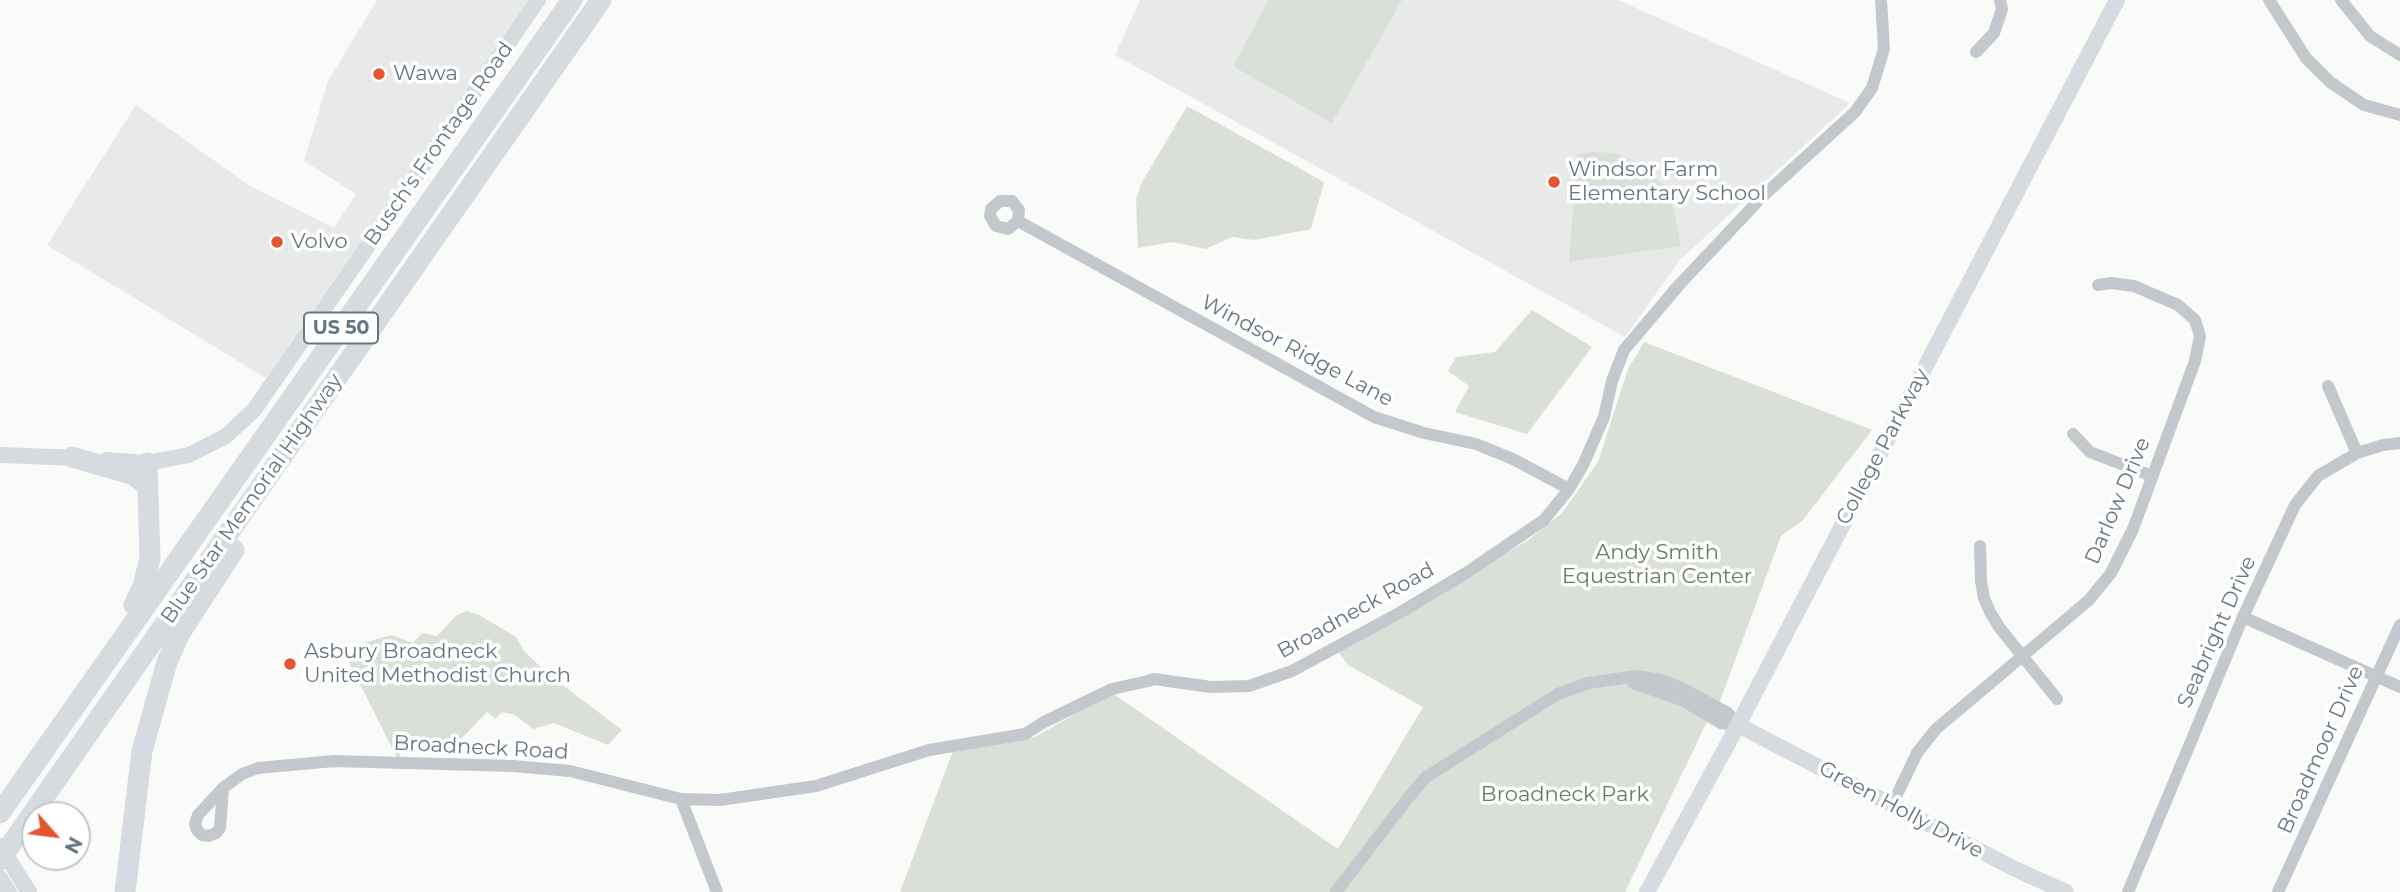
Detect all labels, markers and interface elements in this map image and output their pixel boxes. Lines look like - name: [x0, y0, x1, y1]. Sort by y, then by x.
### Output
- street label: Busch's Frontage Road: [359, 37, 519, 251]
- place label: Wawa: [393, 61, 458, 87]
- marker: Wawa: [371, 66, 387, 82]
- place label: Windsor Farm Elementary School: [1568, 157, 1766, 207]
- marker: Windsor Farm Elementary School: [1546, 174, 1562, 190]
- place label: Volvo: [291, 229, 348, 255]
- marker: Volvo: [269, 234, 285, 250]
- street label: Windsor Ridge Lane: [1197, 290, 1397, 412]
- road number: US 50: [304, 312, 378, 344]
- street label: College Parkway: [1831, 365, 1935, 529]
- street label: Blue Star Memorial Highway: [156, 369, 348, 629]
- street label: Darlow Drive: [2080, 434, 2156, 568]
- park label: Andy Smith Equestrian Center: [1562, 540, 1752, 590]
- street label: Seabright Drive: [2172, 552, 2262, 712]
- street label: Broadneck Road: [1273, 558, 1439, 664]
- place label: Asbury Broadneck United Methodist Church: [304, 639, 571, 689]
- marker: Asbury Broadneck United Methodist Church: [282, 656, 298, 672]
- street label: Broadmoor Drive: [2273, 662, 2369, 838]
- street label: Broadneck Road: [393, 731, 569, 765]
- street label: Green Holly Drive: [1814, 756, 1988, 864]
- park label: Broadneck Park: [1481, 782, 1649, 808]
- north arrow: [21, 801, 91, 871]
- text: N: [59, 833, 87, 857]

